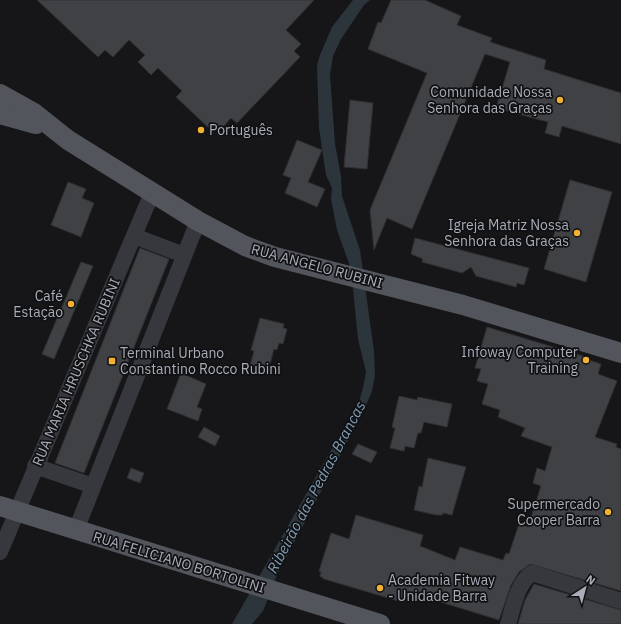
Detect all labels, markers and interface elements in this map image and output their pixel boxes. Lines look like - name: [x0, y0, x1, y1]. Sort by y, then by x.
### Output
- place label: Comunidade Nossa Senhora das Graças: [427, 83, 553, 117]
- marker: Comunidade Nossa Senhora das Graças: [555, 95, 565, 105]
- place label: Português: [209, 121, 273, 139]
- marker: Português: [196, 125, 206, 135]
- place label: Igreja Matriz Nossa Senhora das Graças: [444, 216, 570, 250]
- marker: Igreja Matriz Nossa Senhora das Graças: [572, 228, 582, 238]
- street label: RUA ANGELO RUBINI: [249, 240, 385, 292]
- street label: RUA MARIA HRUSCHKA RUBINI: [28, 275, 124, 469]
- place label: Café Estação: [13, 287, 63, 321]
- marker: Café Estação: [66, 299, 76, 309]
- place label: Infoway Computer Training: [461, 343, 579, 377]
- place label: Terminal Urbano Constantino Rocco Rubini: [120, 344, 281, 378]
- marker: Infoway Computer Training: [581, 355, 591, 365]
- marker: Terminal Urbano Constantino Rocco Rubini: [107, 356, 117, 366]
- water label: Ribeirão das Pedras Brancas: [263, 398, 369, 576]
- place label: Supermercado Cooper Barra: [508, 495, 601, 529]
- marker: Supermercado Cooper Barra: [603, 507, 613, 517]
- street label: RUA FELICIANO BORTOLINI: [91, 527, 267, 597]
- north arrow: [565, 568, 605, 608]
- place label: Academia Fitway - Unidade Barra: [388, 571, 495, 605]
- text: N: [584, 572, 598, 588]
- marker: Academia Fitway - Unidade Barra: [375, 583, 385, 593]

